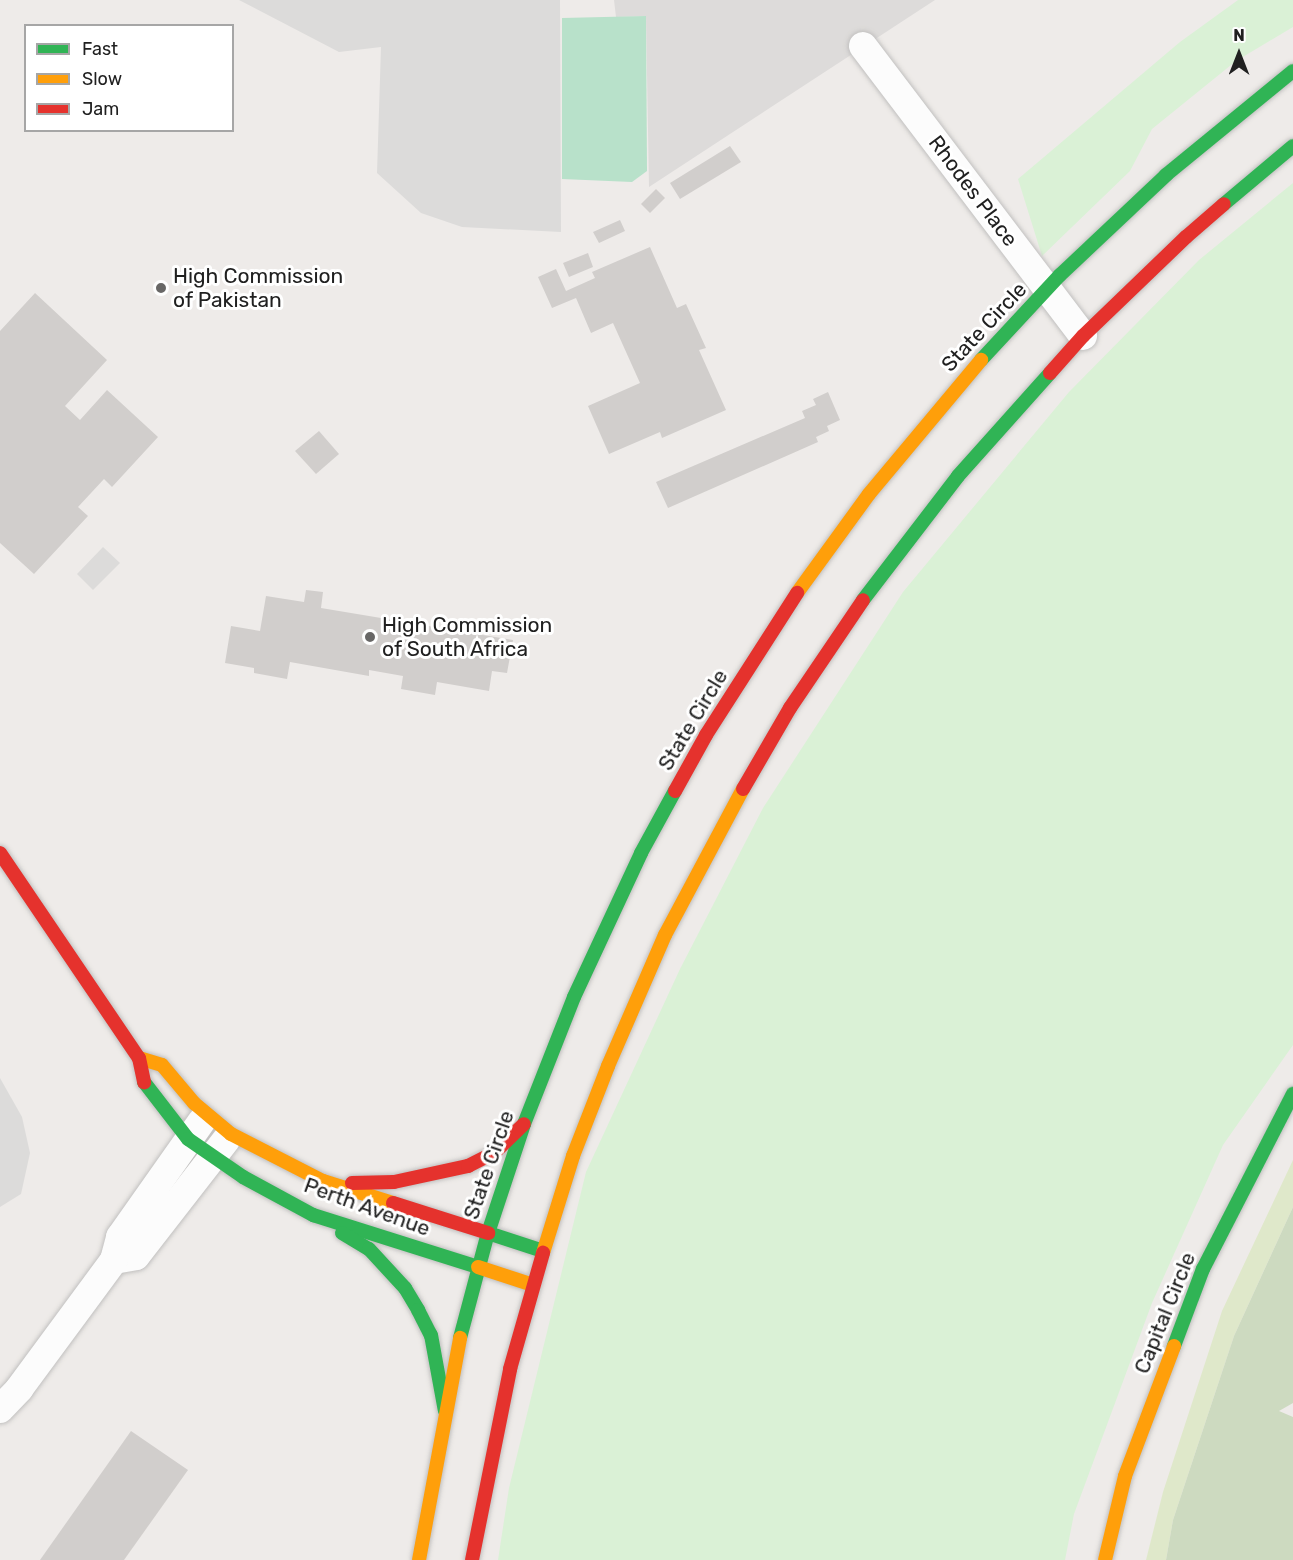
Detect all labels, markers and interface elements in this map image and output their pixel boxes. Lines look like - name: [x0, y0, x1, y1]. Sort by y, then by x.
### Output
- legend: [24, 24, 234, 132]
- north arrow: [1209, 24, 1269, 84]
- text: N: [1233, 26, 1245, 45]
- text: Fast: [82, 38, 118, 60]
- text: Slow: [82, 68, 122, 90]
- text: Jam: [82, 98, 119, 120]
- street label: Rhodes Place: [923, 131, 1023, 251]
- place label: High Commission of Pakistan: [173, 263, 343, 313]
- street label: State Circle: [936, 277, 1032, 377]
- marker: High Commission of Pakistan: [154, 281, 168, 295]
- place label: High Commission of South Africa: [382, 612, 552, 662]
- marker: High Commission of South Africa: [363, 630, 377, 644]
- street label: State Circle: [653, 665, 733, 775]
- street label: State Circle: [459, 1107, 519, 1223]
- street label: Perth Avenue: [300, 1172, 434, 1242]
- street label: Capital Circle: [1129, 1249, 1201, 1377]

